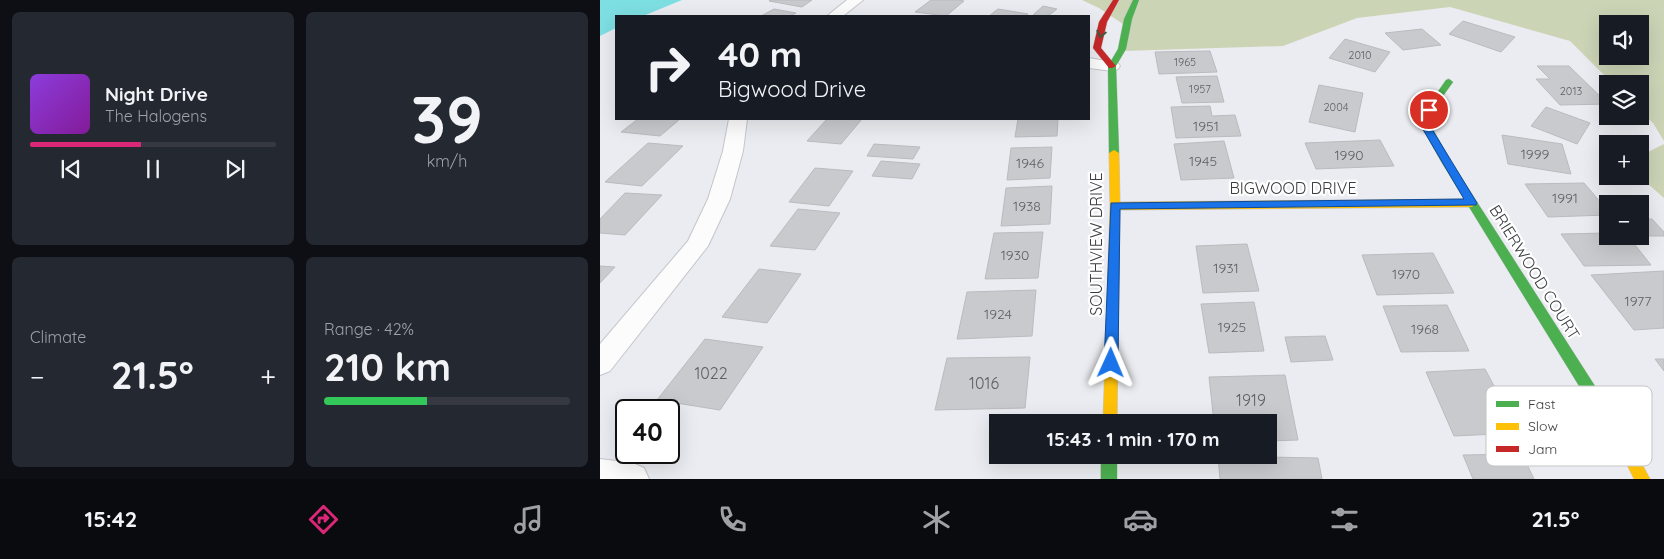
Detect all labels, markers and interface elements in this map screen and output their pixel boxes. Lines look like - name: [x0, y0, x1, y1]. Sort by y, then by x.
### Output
- map controls: [1599, 15, 1649, 245]
- button: sound: [1599, 15, 1649, 65]
- one-way arrow: [1096, 29, 1107, 38]
- text: 40 m: [718, 32, 802, 76]
- icon: right: [635, 35, 700, 100]
- house number: 2010: [1348, 48, 1372, 62]
- house number: 1965: [1174, 55, 1196, 69]
- text: Bigwood Drive: [718, 75, 866, 103]
- button: layers: [1599, 75, 1649, 125]
- text: 39: [411, 78, 483, 159]
- text: Night Drive: [105, 82, 208, 106]
- house number: 1957: [1189, 82, 1211, 96]
- house number: 2013: [1560, 84, 1582, 98]
- pin: [1408, 89, 1450, 131]
- icon: arrive: [1415, 96, 1443, 124]
- house number: 2004: [1324, 100, 1349, 114]
- text: The Halogens: [105, 106, 207, 126]
- house number: 1951: [1193, 117, 1219, 135]
- button: +: [1599, 135, 1649, 185]
- house number: 1999: [1521, 145, 1549, 163]
- house number: 1990: [1334, 146, 1364, 164]
- text: km/h: [427, 151, 467, 171]
- house number: 1945: [1189, 152, 1217, 170]
- house number: 1946: [1016, 154, 1044, 172]
- icon: previous: [57, 155, 85, 183]
- icon: pause: [139, 155, 167, 183]
- icon: next: [221, 155, 249, 183]
- street label: SOUTHVIEW DRIVE: [1086, 172, 1106, 316]
- street label: BIGWOOD DRIVE: [1229, 178, 1357, 198]
- house number: 1991: [1552, 189, 1578, 207]
- button: −: [1599, 195, 1649, 245]
- house number: 1938: [1013, 197, 1041, 215]
- street label: BRIERWOOD COURT: [1485, 201, 1585, 343]
- house number: 1930: [1001, 246, 1029, 264]
- house number: 1931: [1213, 259, 1239, 277]
- house number: 1970: [1392, 265, 1420, 283]
- house number: 1977: [1625, 292, 1651, 310]
- house number: 1924: [984, 305, 1012, 323]
- house number: 1925: [1218, 318, 1246, 336]
- text: Range · 42%: [324, 319, 414, 339]
- house number: 1968: [1411, 320, 1439, 338]
- text: Climate: [30, 327, 86, 347]
- position arrow: [1084, 336, 1136, 388]
- text: 210 km: [324, 343, 451, 391]
- text: 21.5°: [111, 351, 194, 399]
- text: −: [30, 359, 45, 394]
- text: +: [260, 359, 276, 394]
- house number: 1022: [694, 363, 728, 383]
- house number: 1016: [969, 373, 999, 393]
- legend: [1486, 386, 1652, 466]
- house number: 1919: [1236, 390, 1266, 410]
- text: Fast: [1528, 395, 1556, 413]
- speed limit sign: 40: [615, 399, 680, 464]
- text: Slow: [1528, 417, 1558, 435]
- text: 15:43 · 1 min · 170 m: [1047, 427, 1219, 451]
- text: Jam: [1528, 440, 1557, 458]
- icon: directions: [306, 502, 341, 537]
- icon: music: [511, 502, 546, 537]
- icon: phone: [715, 502, 750, 537]
- icon: climate: [919, 502, 954, 537]
- icon: car: [1123, 502, 1158, 537]
- icon: filters: [1327, 502, 1362, 537]
- text: 15:42: [85, 505, 137, 533]
- text: 21.5°: [1531, 505, 1579, 533]

